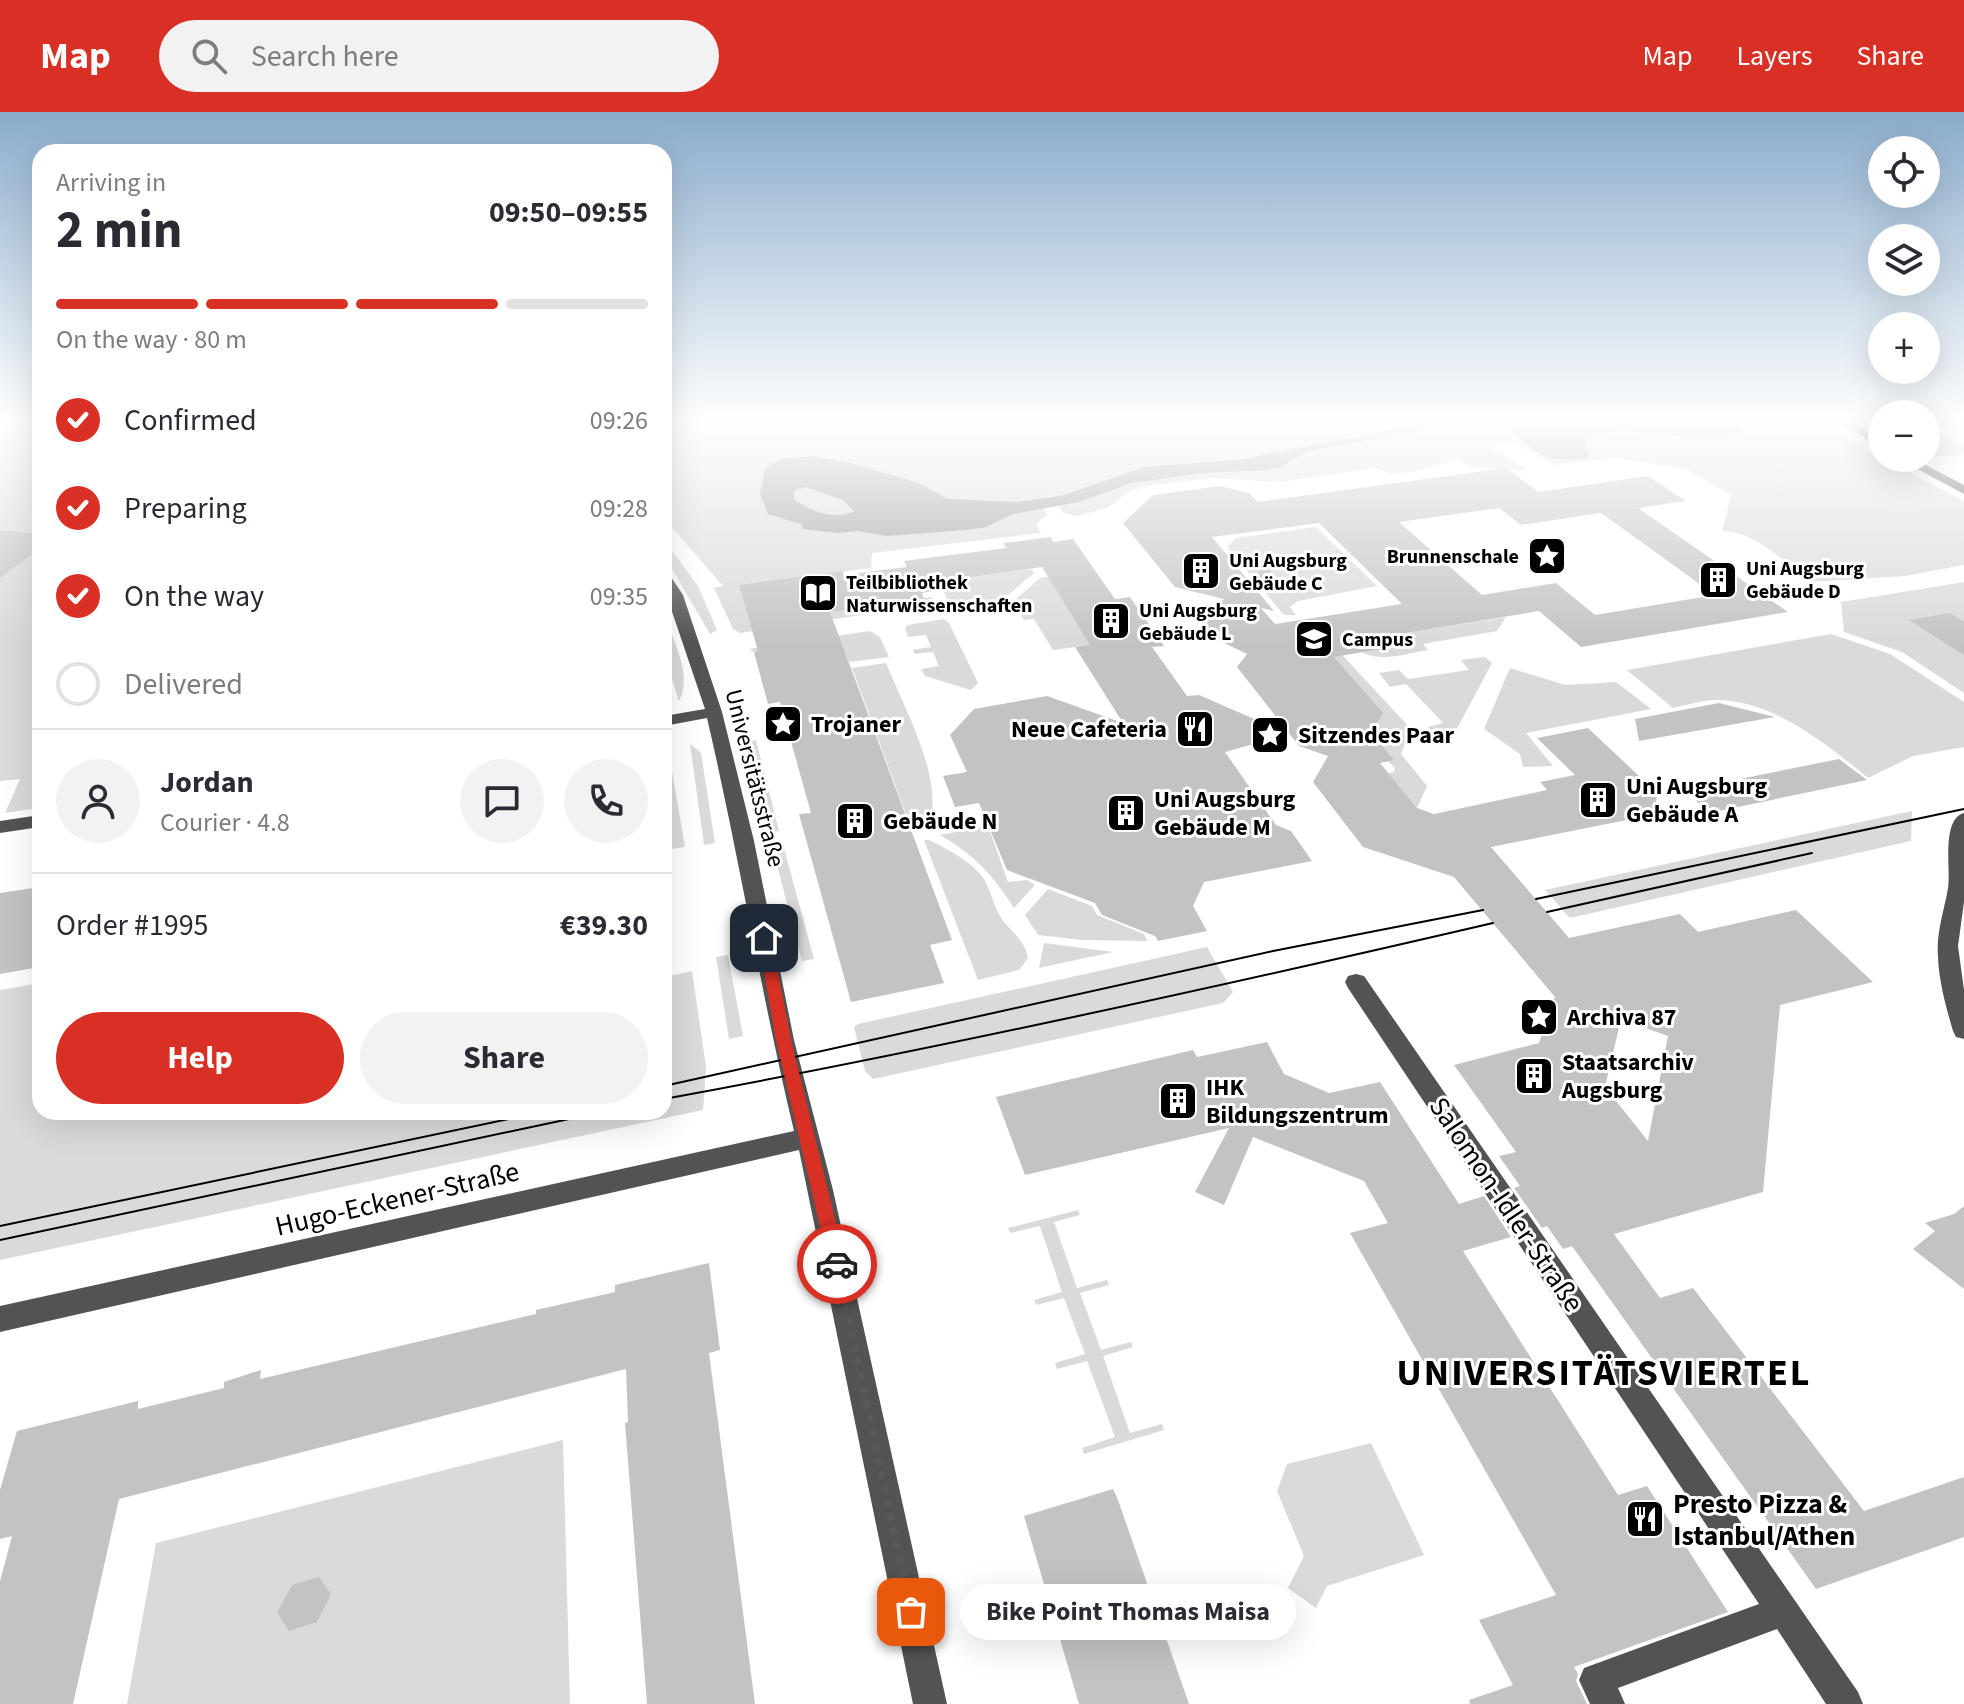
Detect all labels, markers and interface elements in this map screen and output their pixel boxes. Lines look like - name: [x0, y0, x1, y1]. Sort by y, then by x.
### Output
- search box: [159, 20, 719, 92]
- text: Map: [40, 29, 111, 83]
- icon: search: [187, 34, 231, 78]
- text: Search here: [251, 35, 399, 78]
- text: Map: [1642, 36, 1692, 76]
- text: Layers: [1736, 36, 1812, 76]
- text: Share: [1856, 36, 1924, 76]
- map controls: [1868, 136, 1940, 472]
- button: locate: [1868, 136, 1940, 208]
- text: Arriving in: [56, 164, 166, 201]
- text: 09:50–09:55: [489, 191, 648, 234]
- text: 2 min: [56, 194, 183, 268]
- button: layers: [1868, 224, 1940, 296]
- button: +: [1868, 312, 1940, 384]
- text: On the way · 80 m: [56, 321, 247, 358]
- icon: check: [56, 398, 100, 442]
- text: Confirmed: [124, 399, 257, 442]
- button: −: [1868, 400, 1940, 472]
- text: 09:26: [590, 402, 648, 439]
- icon: check: [56, 486, 100, 530]
- text: Preparing: [124, 487, 247, 530]
- text: 09:28: [590, 490, 648, 527]
- place icon: Brunnenschale: [1526, 535, 1568, 577]
- place label: Brunnenschale: [1387, 543, 1519, 571]
- place label: Uni Augsburg Gebäude C: [1229, 547, 1347, 598]
- building icon: Uni Augsburg Gebäude C: [1180, 550, 1222, 592]
- place label: Uni Augsburg Gebäude D: [1746, 555, 1864, 606]
- building icon: Uni Augsburg Gebäude D: [1697, 559, 1739, 601]
- place label: Teilbibliothek Naturwissenschaften: [846, 569, 1033, 620]
- library icon: Teilbibliothek Naturwissenschaften: [797, 572, 839, 614]
- icon: check: [56, 574, 100, 618]
- text: On the way: [124, 575, 264, 618]
- text: 09:35: [590, 578, 648, 615]
- place label: Uni Augsburg Gebäude L: [1139, 597, 1257, 648]
- building icon: Uni Augsburg Gebäude L: [1090, 600, 1132, 642]
- school or university icon: Campus: [1293, 618, 1335, 660]
- place label: Campus: [1342, 626, 1413, 654]
- text: Delivered: [124, 663, 243, 706]
- street label: Universitätsstraße: [715, 685, 794, 871]
- place icon: Trojaner: [762, 703, 804, 745]
- place label: Trojaner: [811, 707, 901, 742]
- restaurant icon: Neue Cafeteria: [1174, 708, 1216, 750]
- place label: Neue Cafeteria: [1011, 712, 1167, 747]
- place icon: Sitzendes Paar: [1249, 714, 1291, 756]
- place label: Sitzendes Paar: [1298, 718, 1455, 753]
- button: person: [56, 759, 140, 843]
- button: chat: [460, 759, 544, 843]
- button: phone: [564, 759, 648, 843]
- text: Jordan: [160, 761, 254, 804]
- place label: Uni Augsburg Gebäude A: [1626, 769, 1768, 832]
- building icon: Uni Augsburg Gebäude A: [1577, 779, 1619, 821]
- place label: Uni Augsburg Gebäude M: [1154, 782, 1296, 845]
- building icon: Uni Augsburg Gebäude M: [1105, 792, 1147, 834]
- building icon: Gebäude N: [834, 800, 876, 842]
- text: Courier · 4.8: [160, 804, 290, 841]
- place label: Gebäude N: [883, 804, 997, 839]
- text: Order #1995: [56, 904, 209, 947]
- text: €39.30: [560, 904, 648, 947]
- pin: [730, 904, 798, 972]
- icon: home: [742, 916, 786, 960]
- place icon: Archiva 87: [1518, 996, 1560, 1038]
- place label: Archiva 87: [1566, 1000, 1677, 1035]
- button: Help: [56, 1012, 344, 1104]
- button: Share: [360, 1012, 648, 1104]
- place label: Staatsarchiv Augsburg: [1561, 1045, 1694, 1108]
- building icon: Staatsarchiv Augsburg: [1513, 1055, 1555, 1097]
- place label: IHK Bildungszentrum: [1206, 1070, 1388, 1133]
- building icon: IHK Bildungszentrum: [1157, 1080, 1199, 1122]
- street label: Salomon-Idler-Straße: [1419, 1089, 1593, 1320]
- street label: Hugo-Eckener-Straße: [271, 1151, 523, 1246]
- courier: [797, 1224, 877, 1304]
- icon: car: [815, 1242, 859, 1286]
- district label: UNIVERSITÄTSVIERTEL: [1397, 1346, 1811, 1400]
- place label: Presto Pizza & Istanbul/Athen: [1673, 1484, 1855, 1556]
- restaurant icon: Presto Pizza & Istanbul/Athen: [1624, 1498, 1666, 1540]
- pin: [877, 1578, 945, 1646]
- callout: Bike Point Thomas Maisa: [959, 1584, 1295, 1640]
- icon: bag: [889, 1590, 933, 1634]
- text: Bike Point Thomas Maisa: [986, 1593, 1270, 1630]

